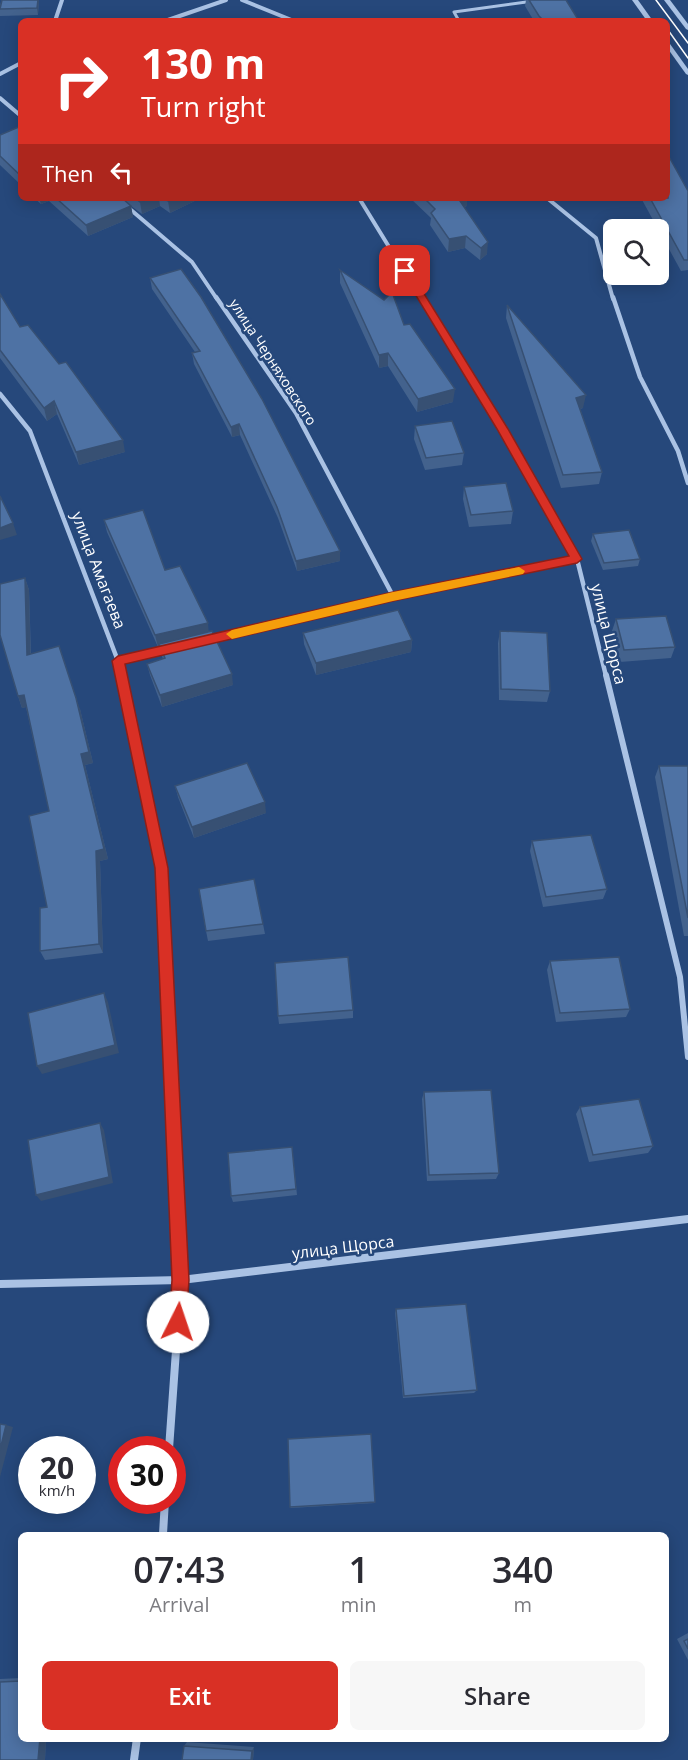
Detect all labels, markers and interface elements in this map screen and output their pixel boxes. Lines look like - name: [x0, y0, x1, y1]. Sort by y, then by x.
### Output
- text: 130 m: [141, 34, 265, 91]
- icon: right: [42, 42, 120, 120]
- text: Turn right: [141, 88, 266, 125]
- icon: left: [105, 156, 138, 189]
- text: Then: [42, 158, 93, 188]
- map controls: [603, 219, 669, 285]
- button: search: [603, 219, 669, 285]
- pin: [379, 245, 430, 296]
- icon: arrive: [388, 254, 421, 287]
- street label: улица Черняховского: [225, 295, 322, 429]
- street label: улица Амагаева: [67, 508, 131, 632]
- street label: улица Щорса: [586, 581, 632, 687]
- street label: улица Щорса: [291, 1230, 395, 1264]
- position arrow: [146, 1290, 210, 1354]
- speed limit sign: 30: [108, 1436, 186, 1514]
- text: 20: [40, 1447, 74, 1488]
- text: km/h: [39, 1480, 75, 1500]
- text: 07:43: [133, 1545, 226, 1594]
- text: 1: [348, 1545, 369, 1594]
- text: 340: [492, 1545, 554, 1594]
- text: Arrival: [149, 1591, 210, 1618]
- text: min: [341, 1591, 377, 1618]
- text: m: [514, 1591, 532, 1618]
- button: Exit: [42, 1661, 338, 1730]
- button: Share: [350, 1661, 645, 1730]

